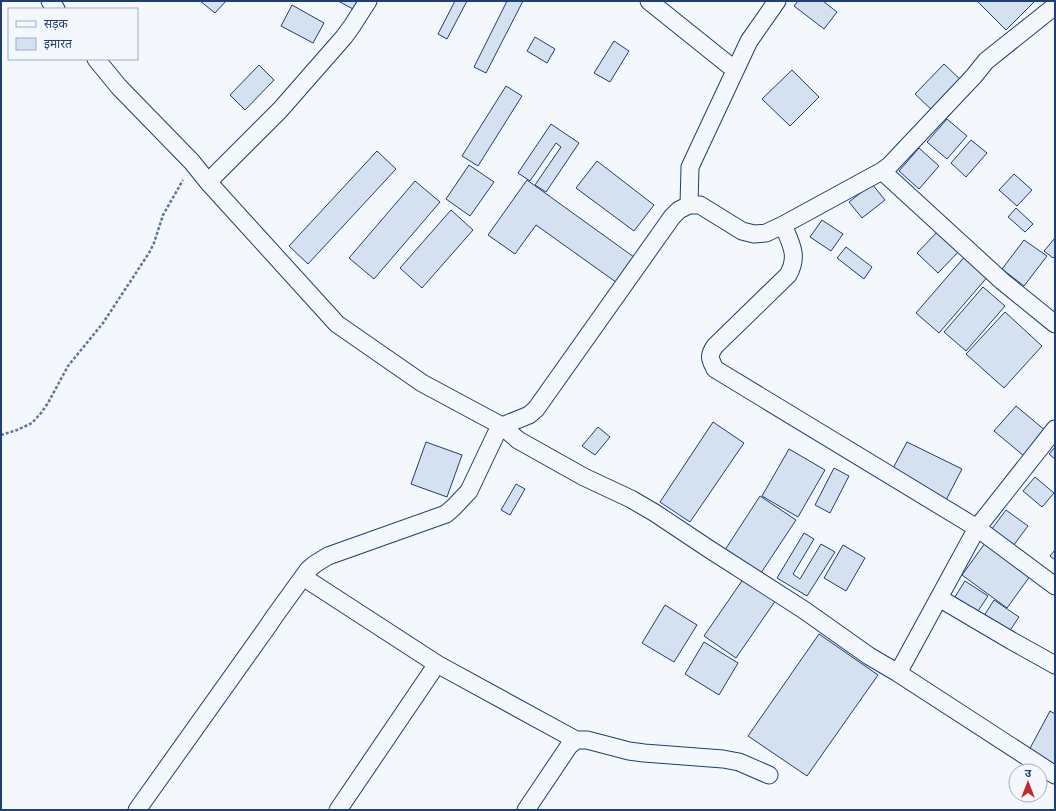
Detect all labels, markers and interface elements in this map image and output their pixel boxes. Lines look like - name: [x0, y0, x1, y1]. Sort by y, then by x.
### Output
- legend: [8, 8, 138, 60]
- text: सड़क: [44, 17, 69, 31]
- text: इमारत: [44, 37, 73, 51]
- north arrow: [1008, 763, 1048, 803]
- text: उ: [1025, 767, 1032, 780]

